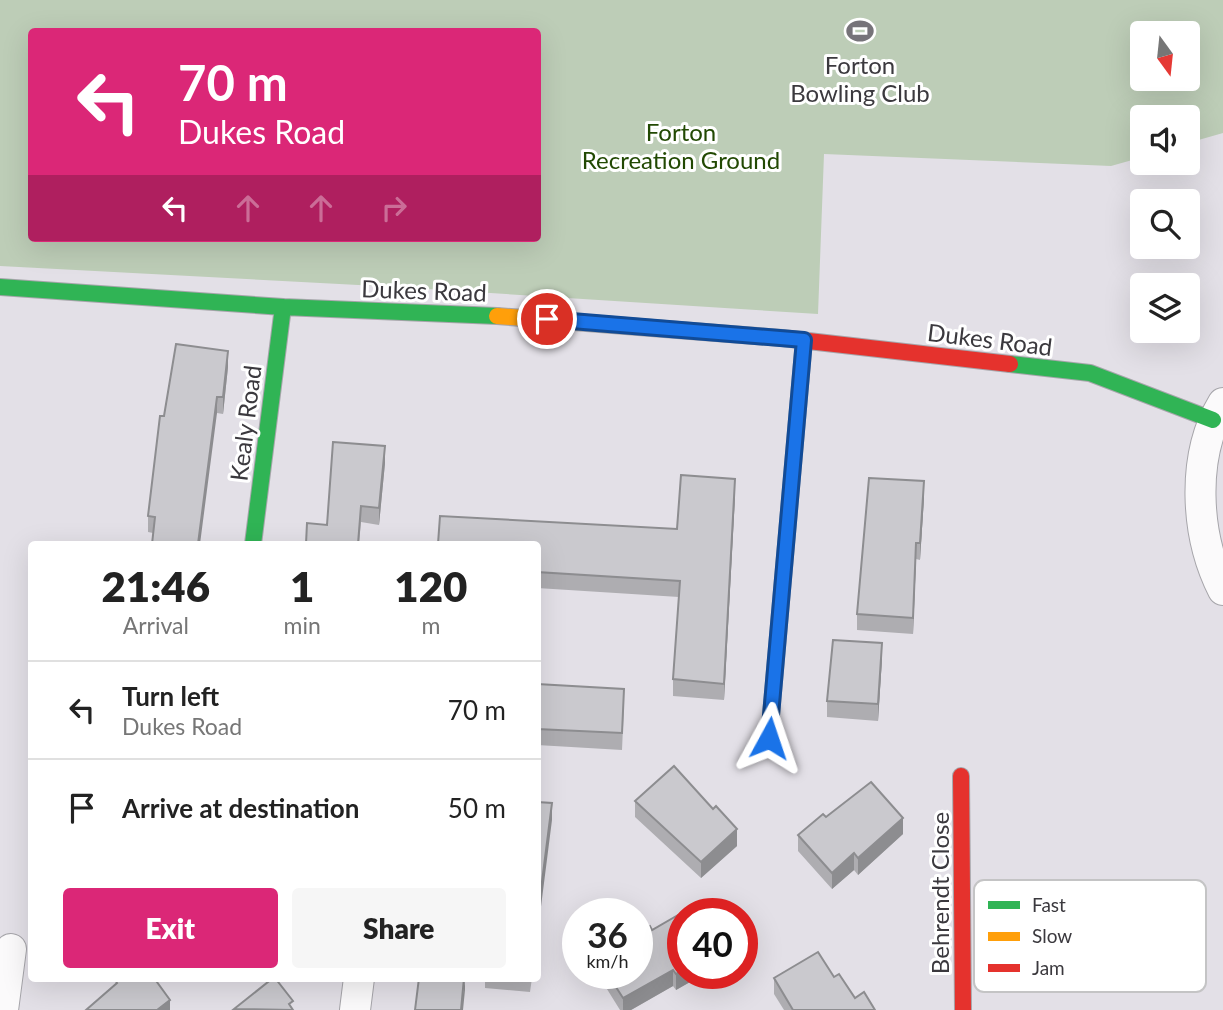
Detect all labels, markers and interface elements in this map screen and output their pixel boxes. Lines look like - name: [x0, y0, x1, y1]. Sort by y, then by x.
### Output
- sports icon: Forton Bowling Club: [845, 16, 875, 46]
- north arrow: [1130, 21, 1200, 91]
- map controls: [1130, 21, 1200, 343]
- place label: Forton Bowling Club: [790, 50, 930, 107]
- text: 70 m: [178, 53, 288, 111]
- icon: left: [63, 56, 154, 147]
- button: sound: [1130, 105, 1200, 175]
- text: Dukes Road: [178, 112, 345, 151]
- park label: Forton Recreation Ground: [582, 117, 780, 174]
- icon: left: [156, 189, 194, 227]
- icon: ahead: [229, 189, 267, 227]
- icon: ahead: [302, 189, 340, 227]
- icon: right: [375, 189, 413, 227]
- button: search: [1130, 189, 1200, 259]
- street label: Dukes Road: [361, 273, 487, 307]
- button: layers: [1130, 273, 1200, 343]
- pin: [517, 289, 577, 349]
- icon: arrive: [528, 300, 566, 338]
- street label: Dukes Road: [926, 317, 1054, 361]
- street label: Kealy Road: [224, 363, 266, 483]
- text: 21:46: [102, 561, 210, 611]
- text: 1: [290, 561, 314, 611]
- text: 120: [394, 561, 467, 611]
- text: Arrival: [123, 611, 189, 639]
- text: min: [284, 611, 321, 639]
- text: m: [421, 611, 440, 639]
- text: Turn left: [122, 680, 219, 712]
- icon: left: [63, 691, 101, 729]
- text: 70 m: [448, 694, 506, 726]
- position arrow: [732, 701, 806, 775]
- text: Dukes Road: [122, 712, 242, 740]
- icon: arrive: [63, 789, 101, 827]
- text: Arrive at destination: [122, 792, 359, 824]
- text: 50 m: [448, 792, 506, 824]
- street label: Behrendt Close: [925, 812, 954, 974]
- legend: [974, 880, 1206, 992]
- button: Exit: [63, 888, 278, 968]
- button: Share: [292, 888, 506, 968]
- text: Fast: [1032, 893, 1066, 916]
- speed limit sign: 40: [667, 898, 758, 989]
- text: 36: [587, 913, 628, 955]
- text: Slow: [1032, 924, 1072, 947]
- text: km/h: [586, 950, 629, 972]
- text: Jam: [1032, 956, 1065, 979]

